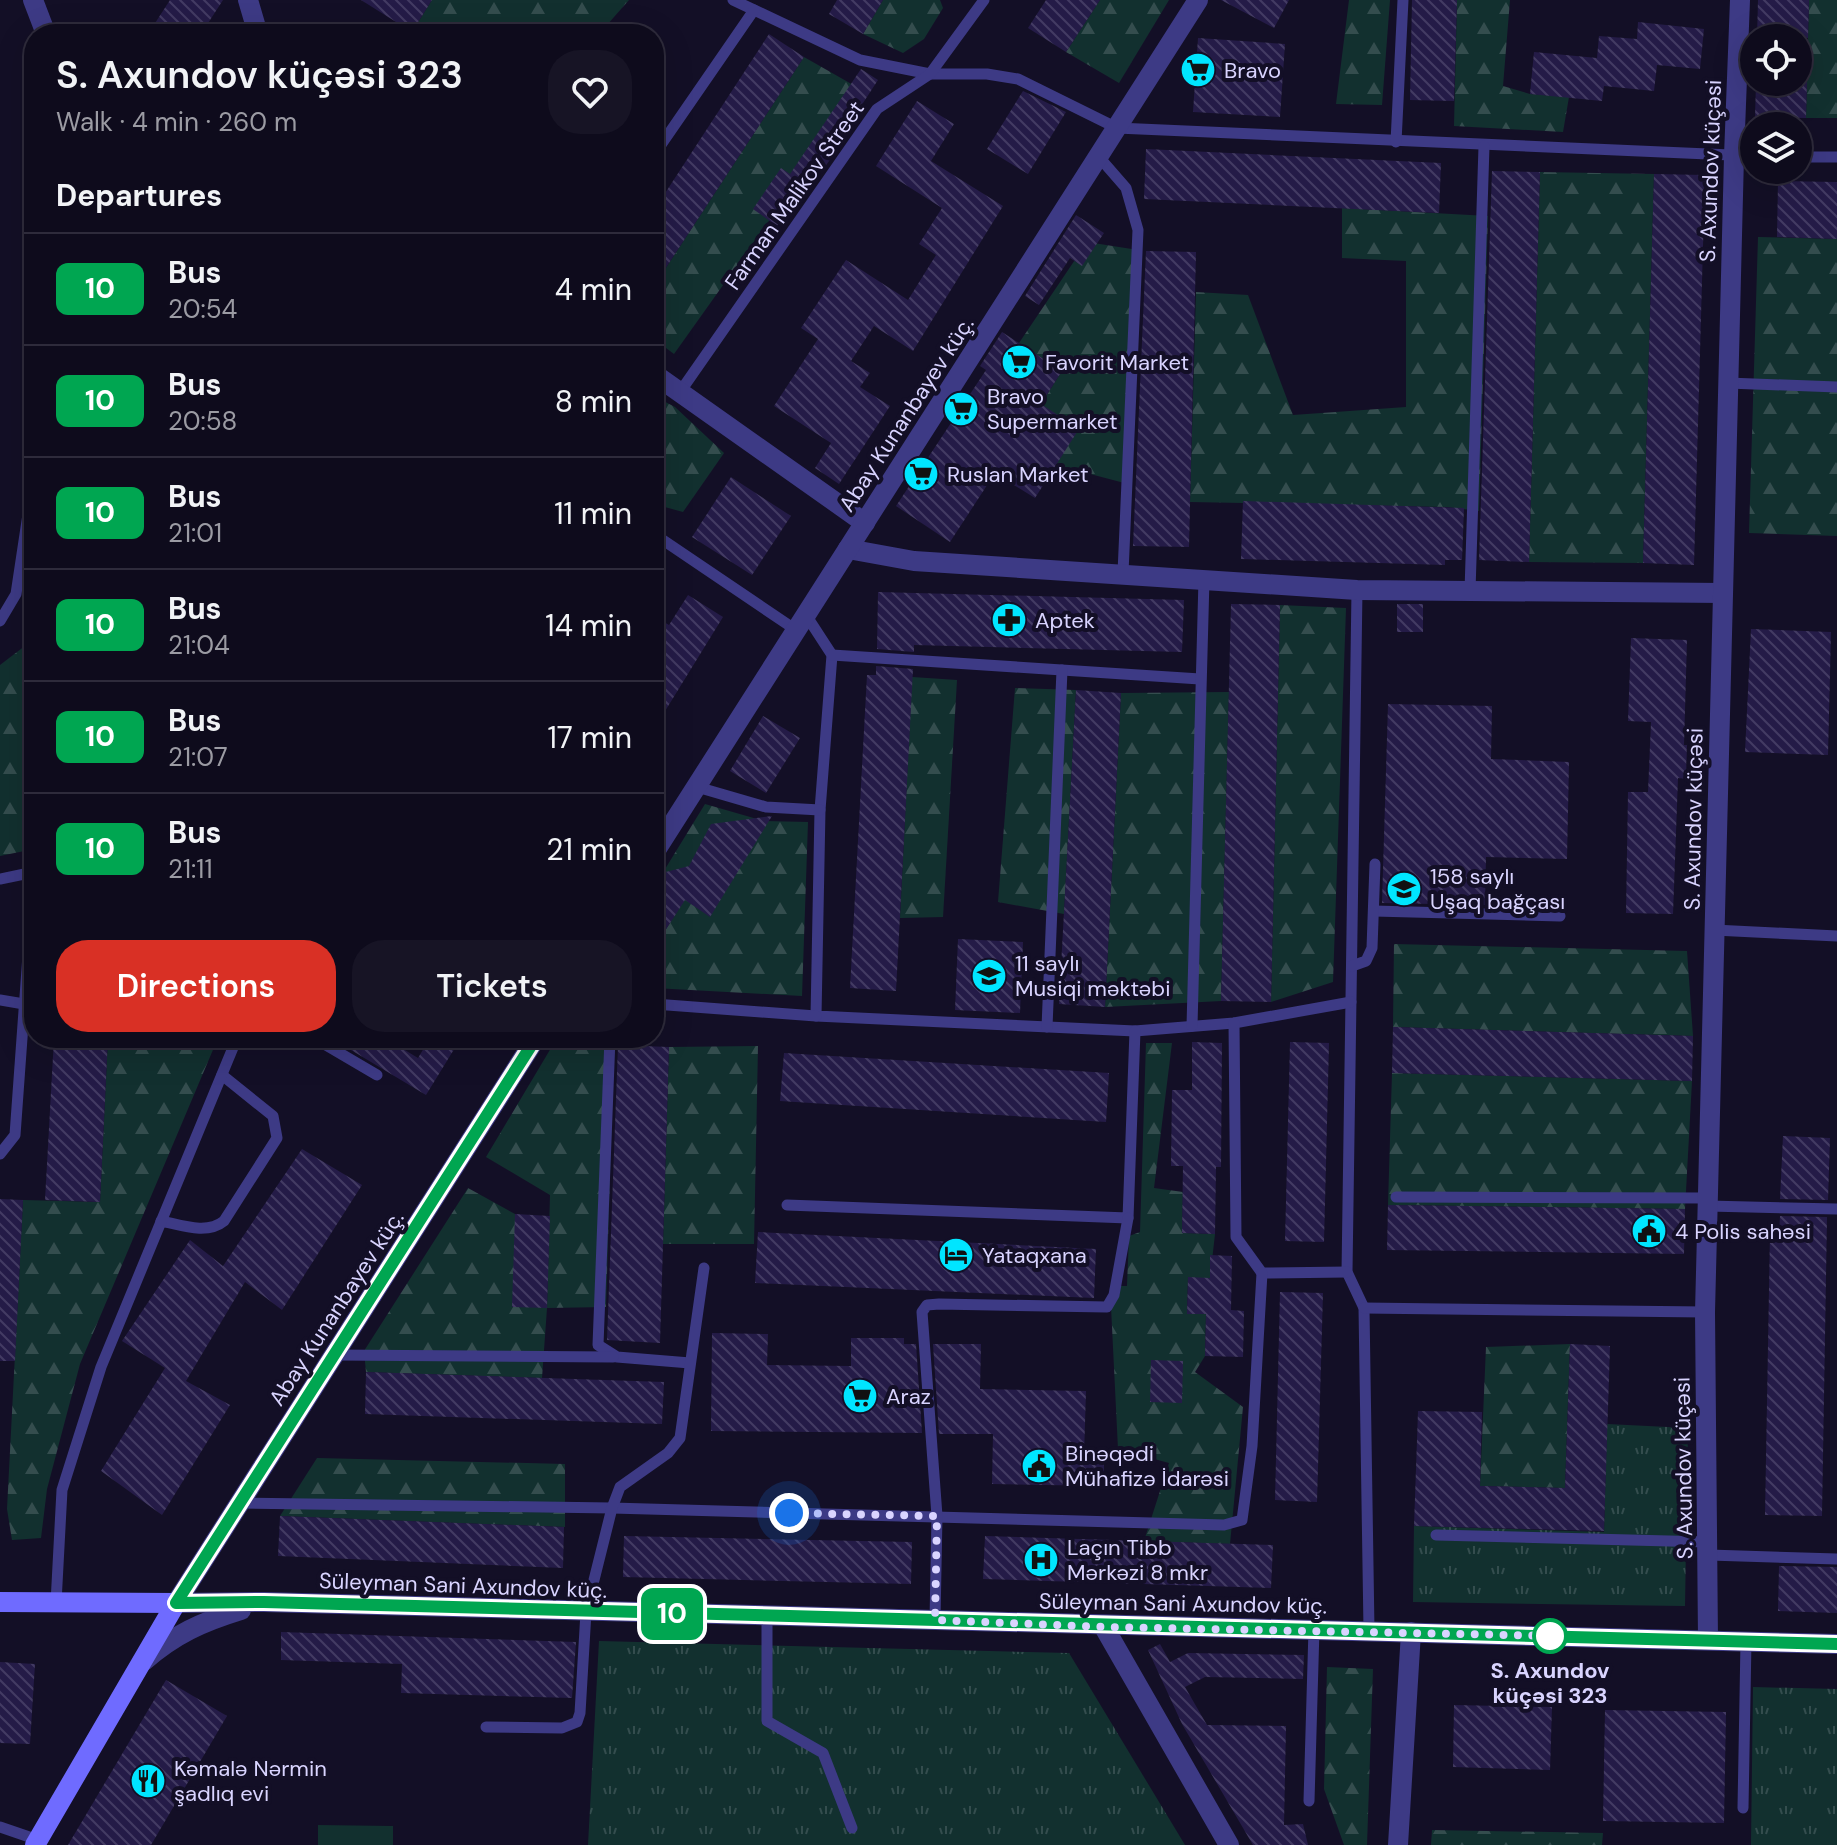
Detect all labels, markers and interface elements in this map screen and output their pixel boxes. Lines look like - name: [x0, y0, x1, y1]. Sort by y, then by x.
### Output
- map controls: [1740, 24, 1812, 184]
- button: locate: [1740, 24, 1812, 96]
- text: S. Axundov küçəsi 323: [56, 50, 463, 100]
- button: heart: [548, 50, 632, 134]
- supermarket icon: Bravo: [1179, 51, 1217, 89]
- place label: Bravo: [1224, 56, 1281, 85]
- street label: S. Axundov küçəsi: [1693, 79, 1728, 263]
- street label: Farman Malikov Street: [718, 95, 871, 296]
- text: Walk · 4 min · 260 m: [56, 105, 297, 139]
- button: layers: [1740, 112, 1812, 184]
- text: Departures: [56, 176, 222, 215]
- text: Bus: [168, 253, 222, 292]
- text: 10: [85, 270, 115, 307]
- text: 4 min: [555, 270, 632, 309]
- text: 20:54: [168, 292, 237, 326]
- street label: Abay Kunanbayev küç.: [832, 311, 980, 517]
- supermarket icon: Favorit Market: [1000, 343, 1038, 381]
- place label: Favorit Market: [1045, 348, 1189, 377]
- text: Bus: [168, 365, 222, 404]
- text: 10: [85, 382, 115, 419]
- text: 8 min: [555, 382, 632, 421]
- place label: Bravo Supermarket: [987, 382, 1118, 436]
- supermarket icon: Bravo Supermarket: [942, 390, 980, 428]
- text: 20:58: [168, 404, 237, 438]
- supermarket icon: Ruslan Market: [902, 455, 940, 493]
- place label: Ruslan Market: [947, 460, 1089, 489]
- text: Bus: [168, 477, 222, 516]
- text: 10: [85, 494, 115, 531]
- text: 11 min: [554, 494, 632, 533]
- text: 21:01: [168, 516, 222, 550]
- text: Bus: [168, 589, 222, 628]
- pharmacy icon: Aptek: [990, 601, 1028, 639]
- text: 10: [85, 606, 115, 643]
- text: 14 min: [545, 606, 632, 645]
- place label: Aptek: [1035, 606, 1095, 635]
- text: 21:04: [168, 628, 230, 662]
- text: Bus: [168, 701, 222, 740]
- text: 10: [85, 718, 115, 755]
- text: 17 min: [547, 718, 632, 757]
- street label: S. Axundov küçəsi: [1677, 727, 1710, 911]
- text: 21:07: [168, 740, 228, 774]
- text: Bus: [168, 813, 222, 852]
- text: 10: [85, 830, 115, 867]
- text: 21 min: [546, 830, 632, 869]
- text: 21:11: [168, 852, 213, 886]
- place label: 158 saylı Uşaq bağçası: [1430, 862, 1565, 916]
- school or university icon: 158 saylı Uşaq bağçası: [1385, 870, 1423, 908]
- button: Directions: [56, 940, 336, 1032]
- button: Tickets: [352, 940, 632, 1032]
- place label: 11 saylı Musiqi məktəbi: [1015, 949, 1170, 1003]
- school or university icon: 11 saylı Musiqi məktəbi: [970, 957, 1008, 995]
- street label: Abay Kunanbayev küç.: [262, 1205, 410, 1411]
- public building icon: 4 Polis sahəsi: [1630, 1212, 1668, 1250]
- place label: 4 Polis sahəsi: [1675, 1217, 1811, 1246]
- hotel icon: Yataqxana: [937, 1236, 975, 1274]
- place label: Yataqxana: [982, 1241, 1087, 1270]
- street label: S. Axundov küçəsi: [1667, 1376, 1700, 1560]
- supermarket icon: Araz: [841, 1377, 879, 1415]
- place label: Araz: [886, 1382, 931, 1411]
- place label: Binəqədi Mühafizə İdarəsi: [1065, 1439, 1229, 1493]
- public building icon: Binəqədi Mühafizə İdarəsi: [1020, 1447, 1058, 1485]
- your location: [769, 1493, 809, 1533]
- place label: Laçın Tibb Mərkəzi 8 mkr: [1067, 1533, 1208, 1587]
- hospital icon: Laçın Tibb Mərkəzi 8 mkr: [1022, 1541, 1060, 1579]
- street label: Süleyman Sani Axundov küç.: [318, 1566, 608, 1605]
- street label: Süleyman Sani Axundov küç.: [1039, 1586, 1327, 1621]
- line badge: 10: [636, 1588, 708, 1640]
- text: 10: [657, 1595, 687, 1632]
- marker: S. Axundov küçəsi 323: [1533, 1619, 1567, 1653]
- place label: S. Axundov küçəsi 323: [1490, 1656, 1610, 1710]
- place label: Kəmalə Nərmin şadlıq evi: [174, 1754, 327, 1808]
- restaurant icon: Kəmalə Nərmin şadlıq evi: [129, 1762, 167, 1800]

